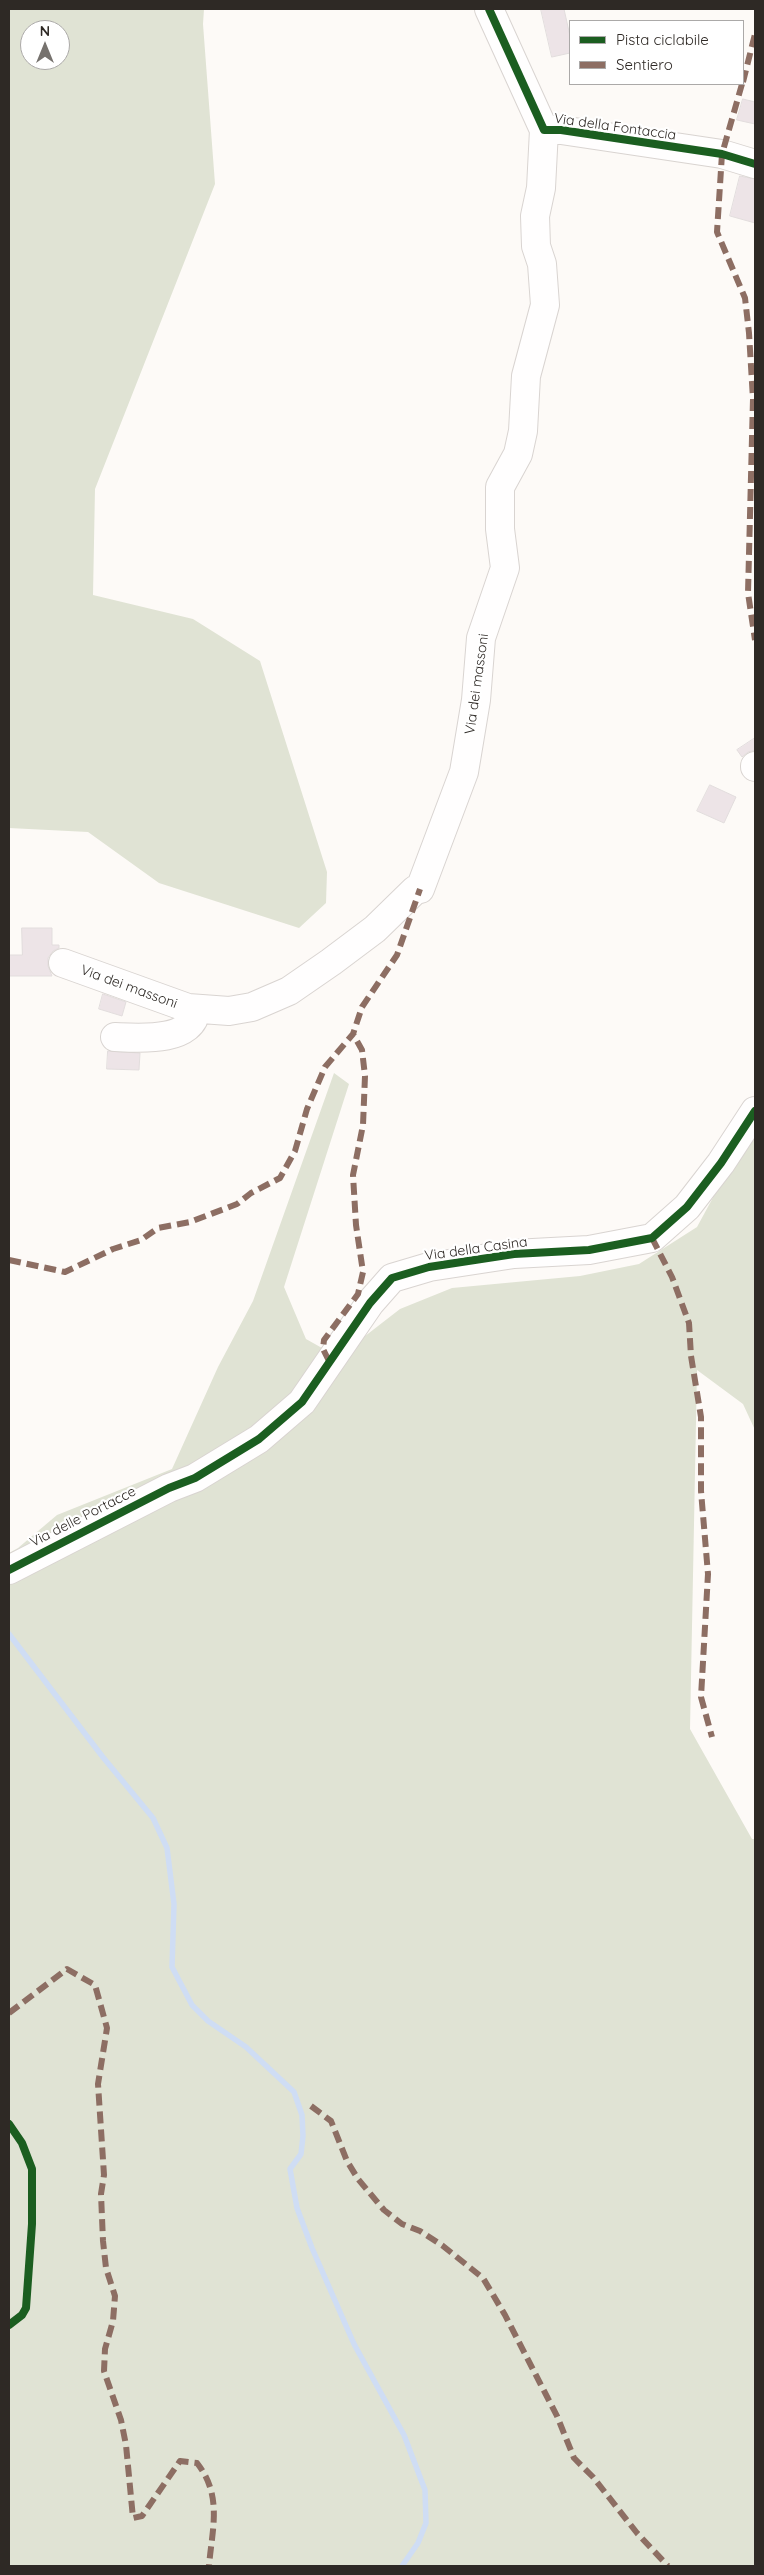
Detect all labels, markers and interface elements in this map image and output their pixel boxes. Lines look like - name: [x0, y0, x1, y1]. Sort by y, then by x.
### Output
- north arrow: [20, 20, 70, 70]
- legend: [569, 20, 744, 85]
- text: N: [40, 22, 50, 40]
- text: Pista ciclabile: [616, 30, 709, 49]
- text: Sentiero: [616, 55, 673, 74]
- street label: Via della Fontaccia: [553, 110, 677, 144]
- street label: Via dei massoni: [462, 632, 492, 736]
- street label: Via dei massoni: [78, 962, 180, 1012]
- street label: Via della Casina: [424, 1233, 528, 1265]
- street label: Via delle Portacce: [27, 1483, 139, 1551]

